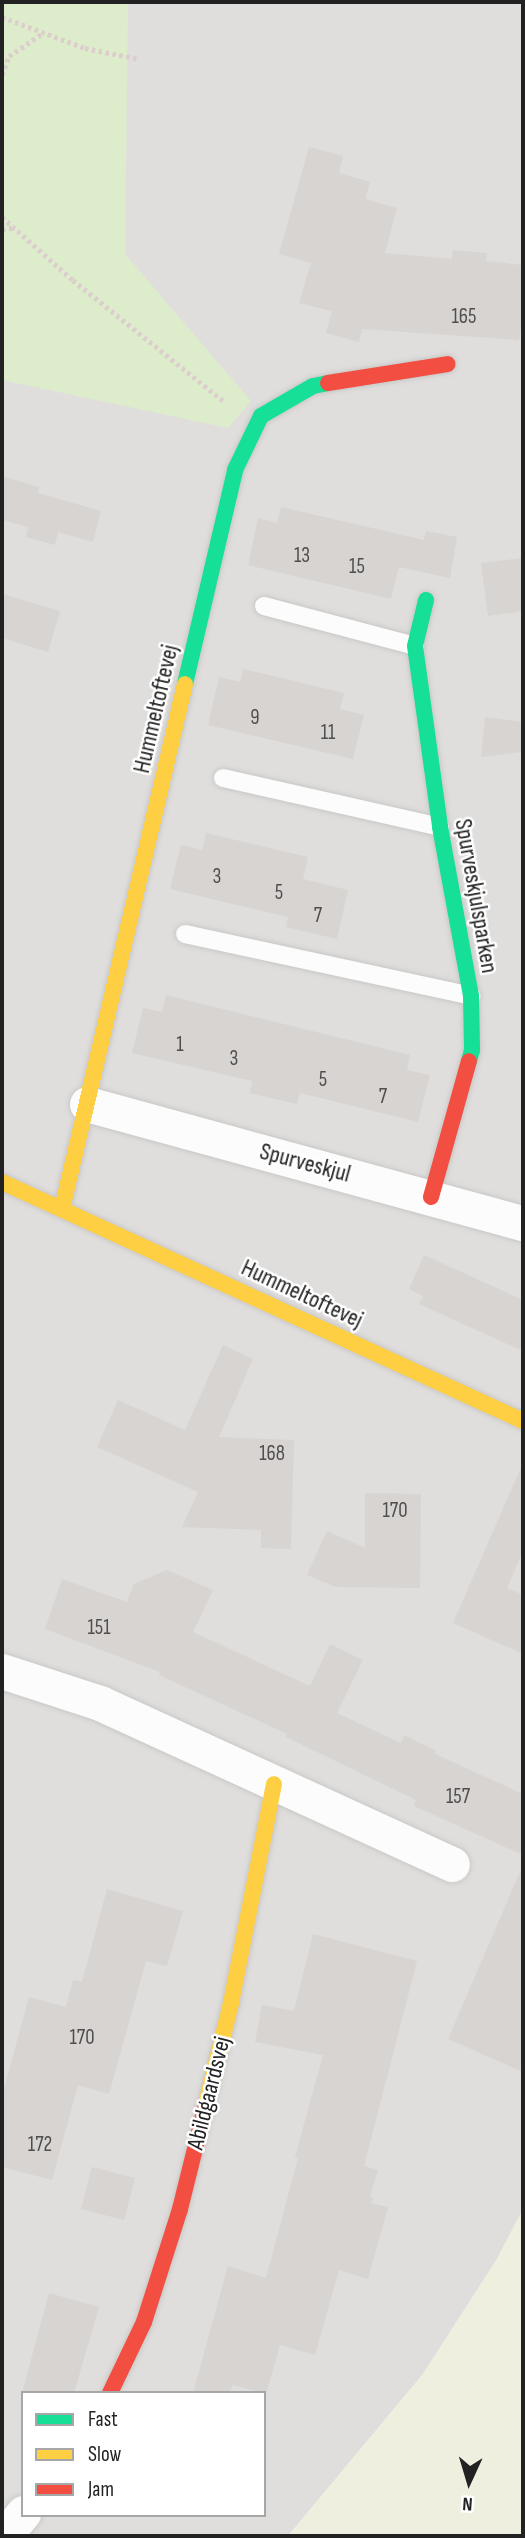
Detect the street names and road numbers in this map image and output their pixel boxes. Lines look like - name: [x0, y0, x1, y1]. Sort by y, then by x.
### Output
- street label: Hummeltoftevej: [127, 642, 185, 776]
- street label: Spurveskjulsparken: [448, 817, 504, 975]
- street label: Spurveskjul: [257, 1137, 353, 1189]
- street label: Hummeltoftevej: [237, 1253, 367, 1335]
- street label: Abildgaardsvej: [181, 2034, 237, 2152]

